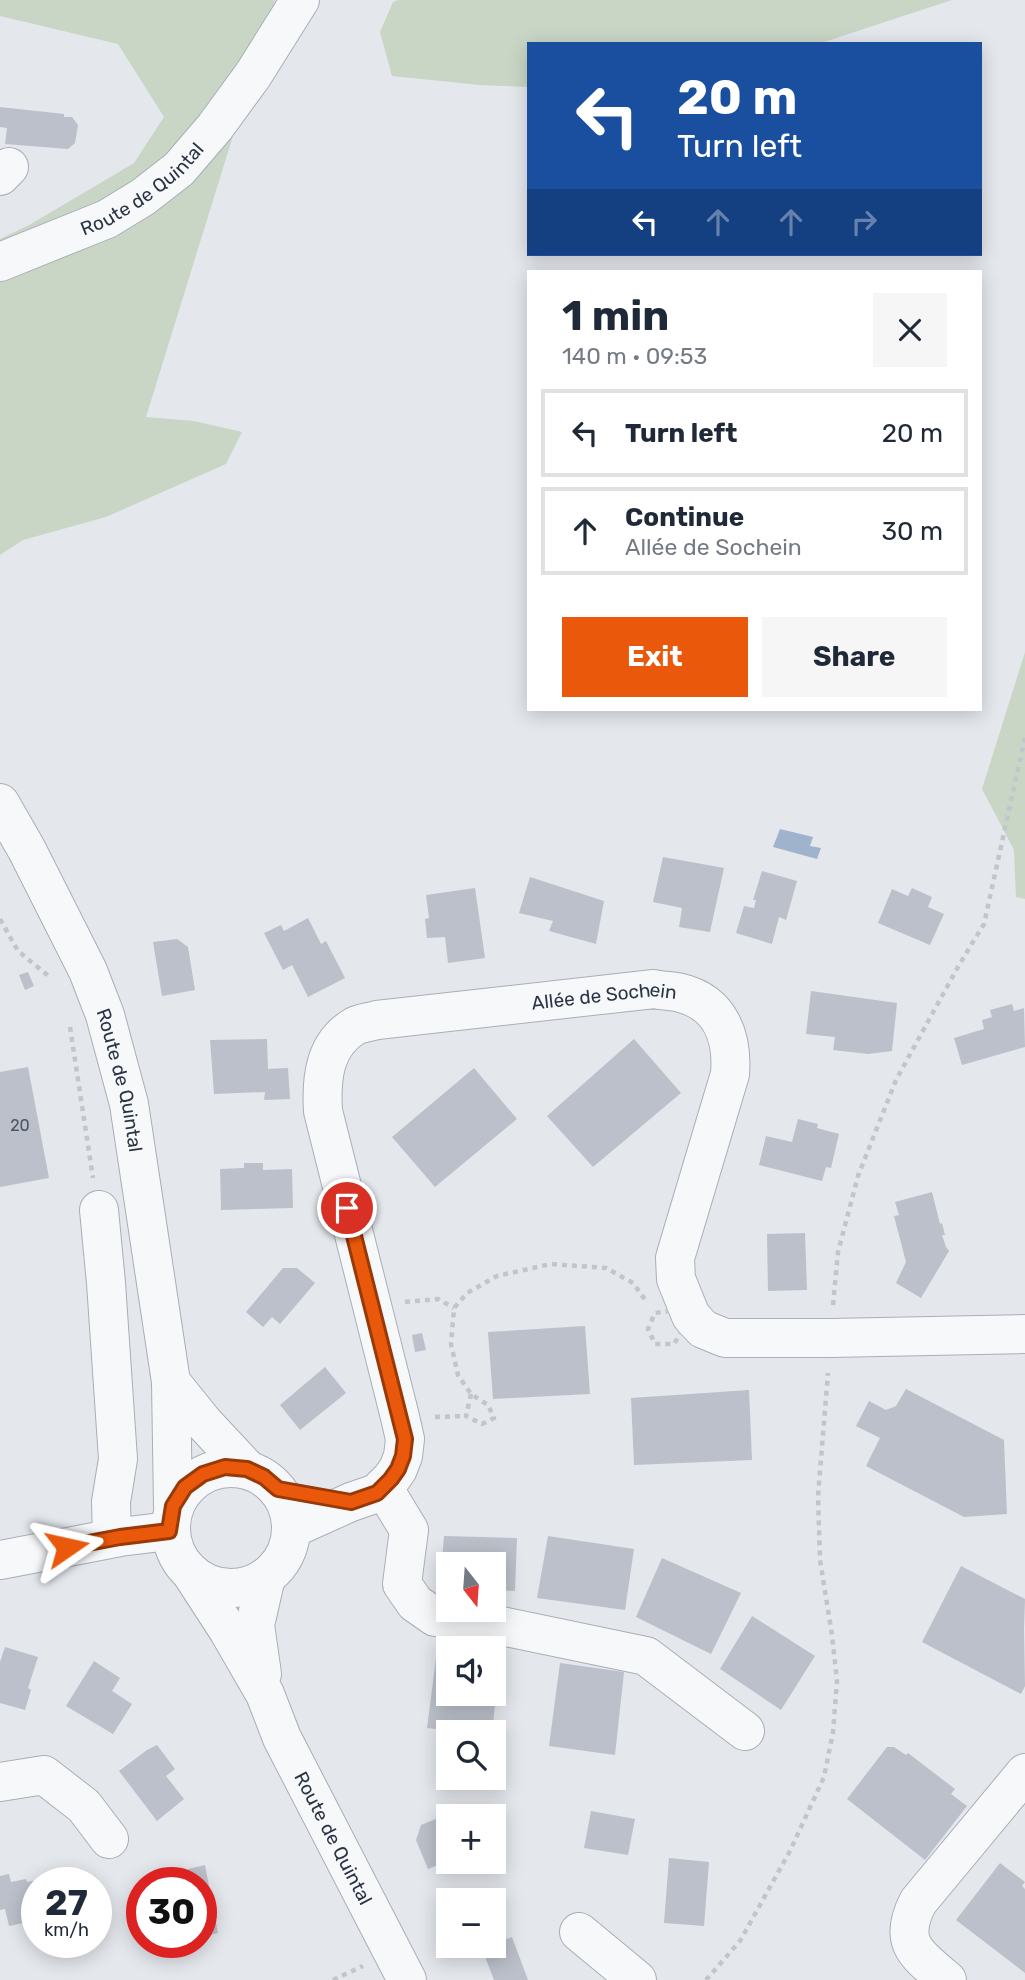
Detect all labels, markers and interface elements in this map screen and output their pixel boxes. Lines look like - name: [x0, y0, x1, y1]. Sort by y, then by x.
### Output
- text: 20 m: [677, 68, 798, 126]
- icon: left: [562, 70, 653, 161]
- text: Turn left: [677, 127, 802, 165]
- street label: Route de Quintal: [77, 138, 209, 240]
- icon: left: [626, 203, 664, 241]
- icon: ahead: [699, 203, 737, 241]
- icon: ahead: [772, 203, 810, 241]
- icon: right: [845, 203, 883, 241]
- text: 1 min: [562, 291, 669, 341]
- button: close: [873, 293, 947, 367]
- text: 140 m · 09:53: [562, 342, 707, 370]
- icon: left: [566, 414, 604, 452]
- text: Turn left: [625, 418, 737, 449]
- text: 20 m: [882, 418, 943, 449]
- text: Continue: [625, 502, 744, 533]
- icon: ahead: [566, 512, 604, 550]
- text: 30 m: [881, 516, 943, 547]
- text: Allée de Sochein: [625, 533, 802, 561]
- button: Exit: [562, 617, 748, 697]
- button: Share: [762, 617, 947, 697]
- street label: Allée de Sochein: [530, 977, 678, 1015]
- street label: Route de Quintal: [92, 1005, 147, 1154]
- house number: 20: [10, 1116, 30, 1135]
- pin: [317, 1178, 377, 1238]
- icon: arrive: [328, 1189, 366, 1227]
- position arrow: [30, 1510, 104, 1584]
- north arrow: [436, 1552, 506, 1622]
- map controls: [436, 1552, 506, 1958]
- button: sound: [436, 1636, 506, 1706]
- button: search: [436, 1720, 506, 1790]
- street label: Route de Quintal: [289, 1768, 377, 1909]
- button: +: [436, 1804, 506, 1874]
- speed limit sign: 30: [126, 1867, 217, 1958]
- text: 27: [45, 1882, 88, 1924]
- button: −: [436, 1888, 506, 1958]
- text: km/h: [44, 1919, 89, 1941]

